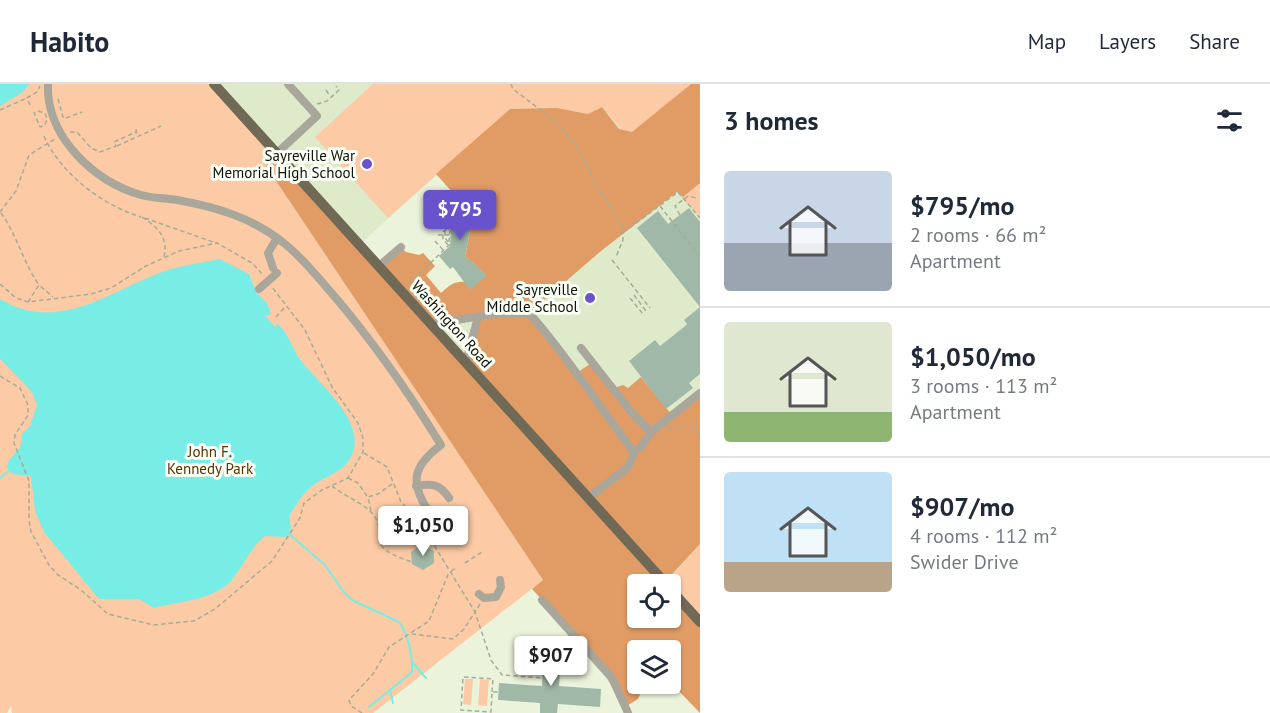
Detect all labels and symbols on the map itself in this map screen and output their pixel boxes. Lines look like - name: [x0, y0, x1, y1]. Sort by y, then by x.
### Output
- place label: Sayreville War Memorial High School: [213, 146, 356, 182]
- marker: Sayreville War Memorial High School: [360, 157, 374, 171]
- pin: $795: [424, 190, 496, 241]
- street label: Washington Road: [408, 276, 496, 372]
- place label: Sayreville Middle School: [487, 280, 579, 316]
- marker: Sayreville Middle School: [583, 291, 597, 305]
- park label: John F. Kennedy Park: [167, 442, 254, 478]
- pin: $1,050: [374, 506, 472, 557]
- pin: $907: [515, 636, 587, 687]

